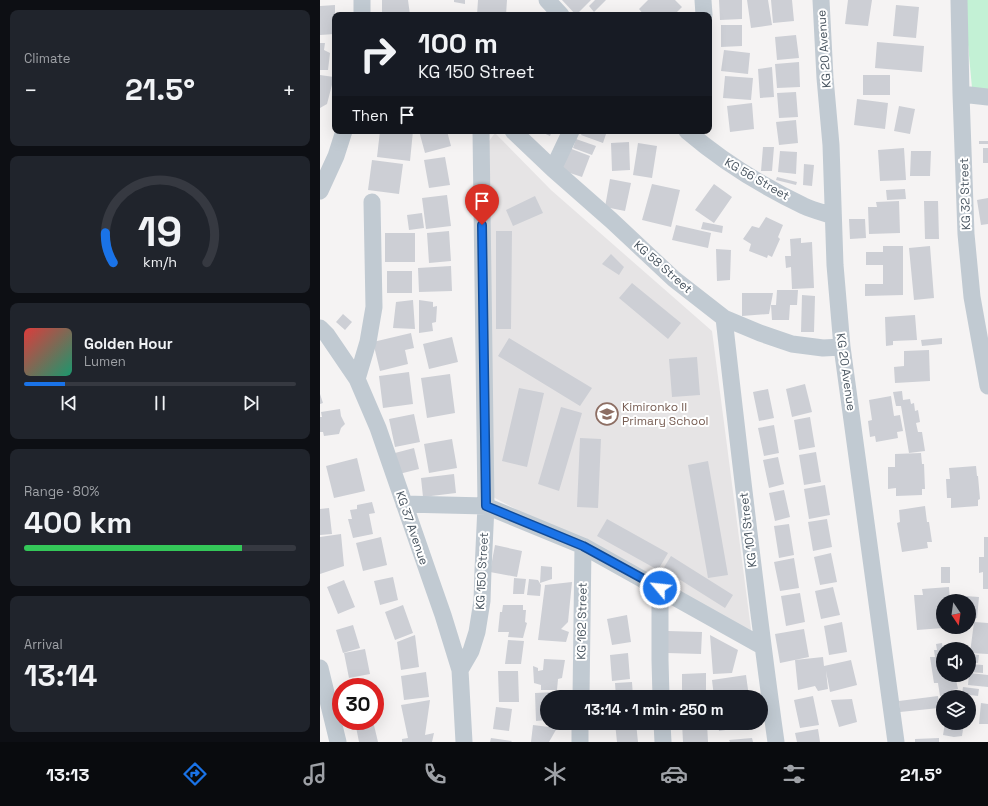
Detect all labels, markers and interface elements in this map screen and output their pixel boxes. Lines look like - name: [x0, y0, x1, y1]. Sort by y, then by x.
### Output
- street label: KG 20 Avenue: [813, 9, 835, 89]
- text: 100 m: [418, 25, 498, 61]
- icon: right: [352, 28, 404, 80]
- text: Climate: [24, 50, 70, 67]
- text: KG 150 Street: [418, 60, 534, 83]
- text: 21.5°: [125, 70, 195, 109]
- text: −: [24, 76, 38, 104]
- text: +: [282, 76, 296, 104]
- icon: arrive: [396, 104, 418, 126]
- text: Then: [352, 106, 388, 125]
- street label: KG 56 Street: [722, 154, 792, 204]
- street label: KG 32 Street: [956, 158, 974, 230]
- pin: [465, 184, 499, 225]
- icon: arrive: [471, 190, 493, 212]
- text: 19: [138, 204, 182, 257]
- street label: KG 58 Street: [630, 237, 696, 297]
- text: km/h: [143, 252, 177, 270]
- street label: KG 20 Avenue: [833, 332, 859, 412]
- text: Golden Hour: [84, 334, 173, 353]
- text: Lumen: [84, 353, 126, 370]
- icon: previous: [58, 392, 80, 414]
- icon: pause: [149, 392, 171, 414]
- icon: next: [240, 392, 262, 414]
- place label: Kimironko II Primary School: [622, 399, 709, 429]
- school or university icon: Kimironko II Primary School: [594, 401, 620, 427]
- text: Range · 80%: [24, 483, 99, 500]
- street label: KG 37 Avenue: [392, 489, 432, 567]
- street label: KG 101 Street: [735, 492, 761, 568]
- text: 400 km: [24, 503, 132, 542]
- street label: KG 150 Street: [472, 532, 492, 610]
- position arrow: [639, 567, 681, 609]
- street label: KG 162 Street: [573, 582, 591, 660]
- north arrow: [936, 594, 976, 634]
- map controls: [936, 594, 976, 730]
- text: Arrival: [24, 636, 63, 653]
- button: sound: [936, 642, 976, 682]
- text: 13:14: [24, 656, 97, 695]
- speed limit sign: 30: [332, 678, 384, 730]
- button: layers: [936, 690, 976, 730]
- text: 13:14 · 1 min · 250 m: [584, 700, 724, 719]
- icon: directions: [181, 760, 209, 788]
- icon: music: [301, 760, 329, 788]
- icon: phone: [421, 760, 449, 788]
- icon: climate: [541, 760, 569, 788]
- icon: car: [660, 760, 688, 788]
- icon: filters: [780, 760, 808, 788]
- text: 13:13: [46, 763, 89, 786]
- text: 21.5°: [900, 763, 942, 786]

